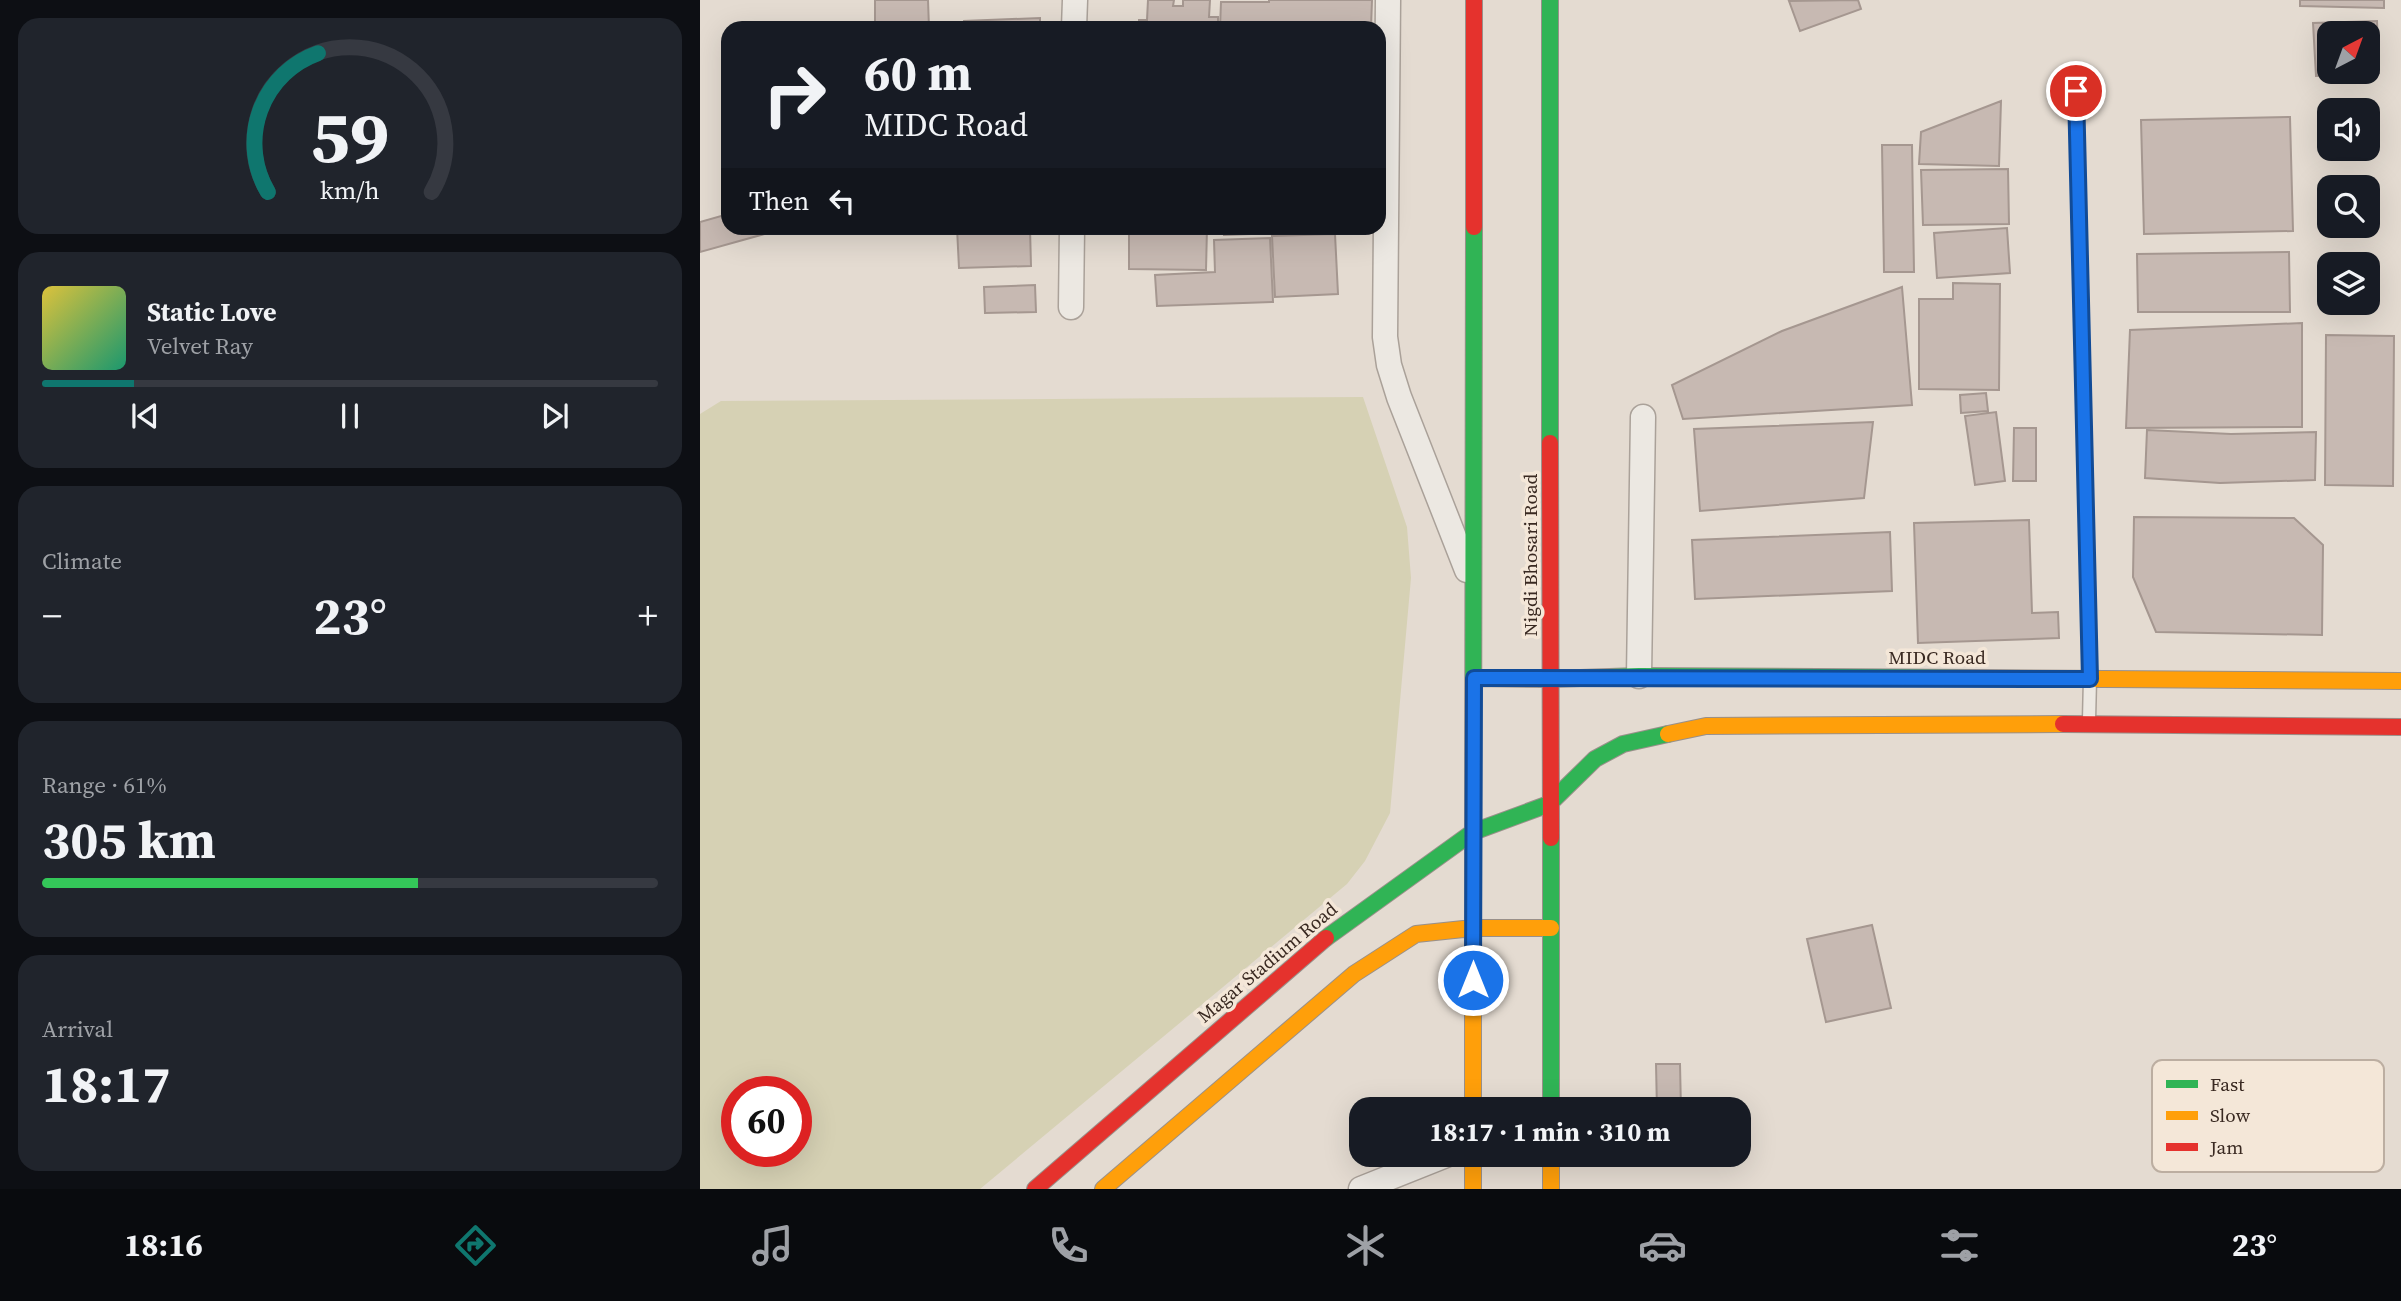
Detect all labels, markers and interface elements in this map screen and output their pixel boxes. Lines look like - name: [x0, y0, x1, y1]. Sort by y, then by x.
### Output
- north arrow: [2317, 21, 2380, 84]
- map controls: [2317, 21, 2380, 315]
- text: 60 m: [864, 39, 972, 106]
- icon: right: [749, 49, 840, 140]
- pin: [2046, 61, 2106, 121]
- icon: arrive: [2057, 72, 2095, 110]
- text: 59: [311, 87, 389, 186]
- button: sound: [2317, 98, 2380, 161]
- text: MIDC Road: [864, 103, 1028, 147]
- text: km/h: [320, 173, 380, 207]
- button: search: [2317, 175, 2380, 238]
- icon: left: [823, 182, 861, 220]
- text: Then: [749, 183, 809, 219]
- button: layers: [2317, 252, 2380, 315]
- text: Static Love: [147, 294, 276, 330]
- text: Velvet Ray: [147, 330, 253, 362]
- icon: previous: [126, 397, 164, 435]
- icon: pause: [331, 397, 369, 435]
- icon: next: [536, 397, 574, 435]
- street label: Nigdi Bhosari Road: [1517, 473, 1543, 636]
- text: Climate: [42, 545, 122, 577]
- text: 23°: [313, 580, 387, 651]
- text: −: [42, 590, 62, 642]
- text: +: [638, 590, 658, 642]
- street label: MIDC Road: [1888, 644, 1986, 670]
- text: Range · 61%: [42, 769, 167, 801]
- text: 305 km: [42, 804, 216, 875]
- street label: Magar Stadium Road: [1192, 896, 1343, 1028]
- position arrow: [1436, 943, 1510, 1017]
- text: Arrival: [42, 1013, 113, 1045]
- text: 18:17: [42, 1048, 170, 1119]
- legend: [2152, 1060, 2384, 1172]
- text: Fast: [2210, 1071, 2245, 1097]
- speed limit sign: 60: [721, 1076, 812, 1167]
- text: Slow: [2210, 1102, 2251, 1128]
- text: 18:17 · 1 min · 310 m: [1430, 1114, 1670, 1150]
- text: Jam: [2209, 1134, 2243, 1160]
- icon: directions: [451, 1221, 500, 1270]
- icon: music: [748, 1221, 797, 1270]
- icon: phone: [1044, 1221, 1093, 1270]
- icon: climate: [1341, 1221, 1390, 1270]
- icon: car: [1638, 1221, 1687, 1270]
- icon: filters: [1935, 1221, 1984, 1270]
- text: 18:16: [124, 1223, 203, 1267]
- text: 23°: [2232, 1223, 2277, 1267]

